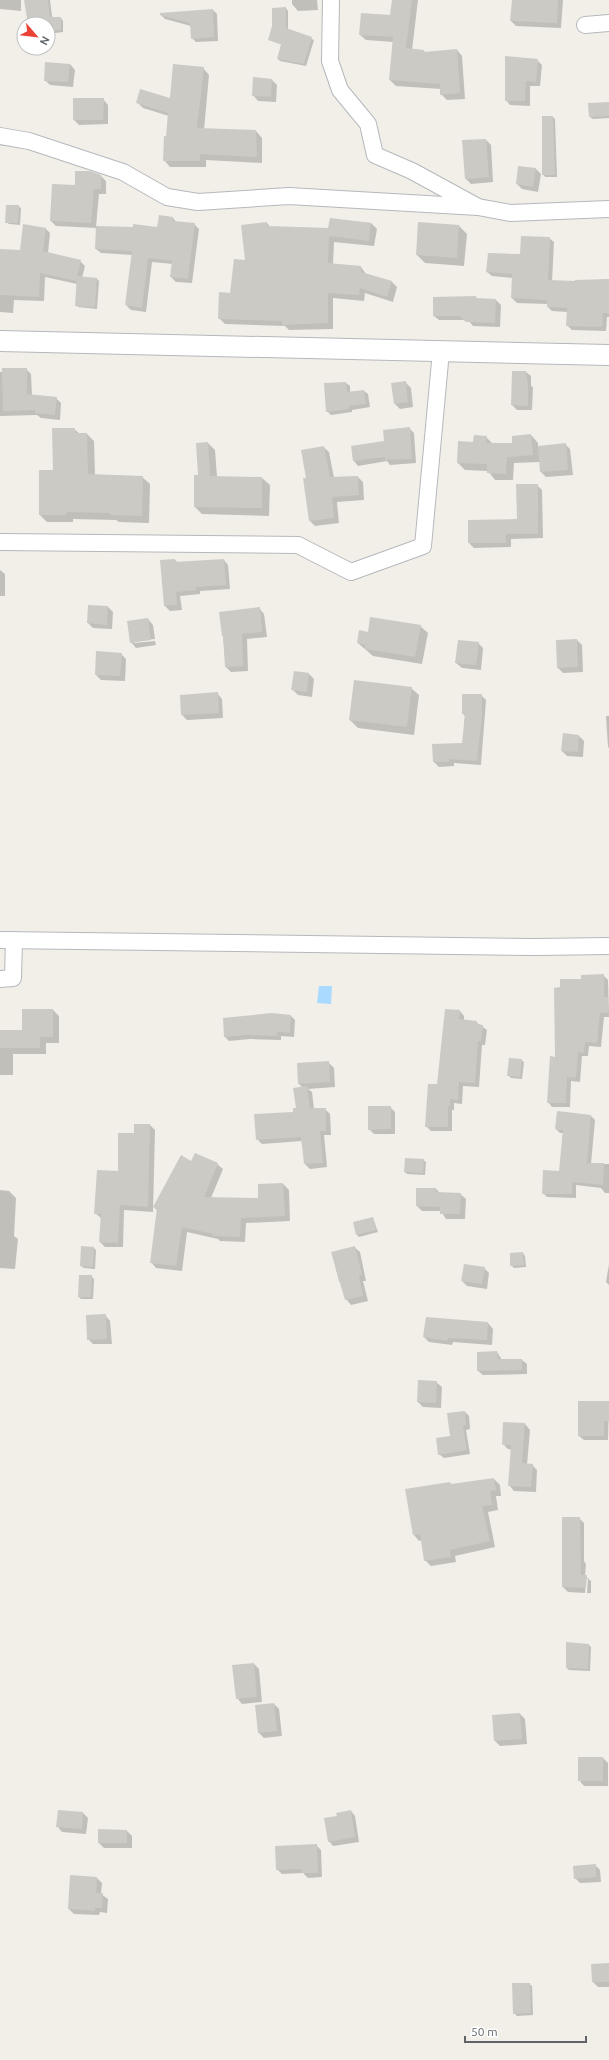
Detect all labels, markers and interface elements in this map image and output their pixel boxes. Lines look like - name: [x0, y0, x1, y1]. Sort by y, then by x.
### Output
- north arrow: [16, 16, 56, 56]
- text: N: [38, 34, 52, 47]
- scale bar: [465, 2018, 586, 2044]
- text: 50 m: [471, 2025, 498, 2038]

